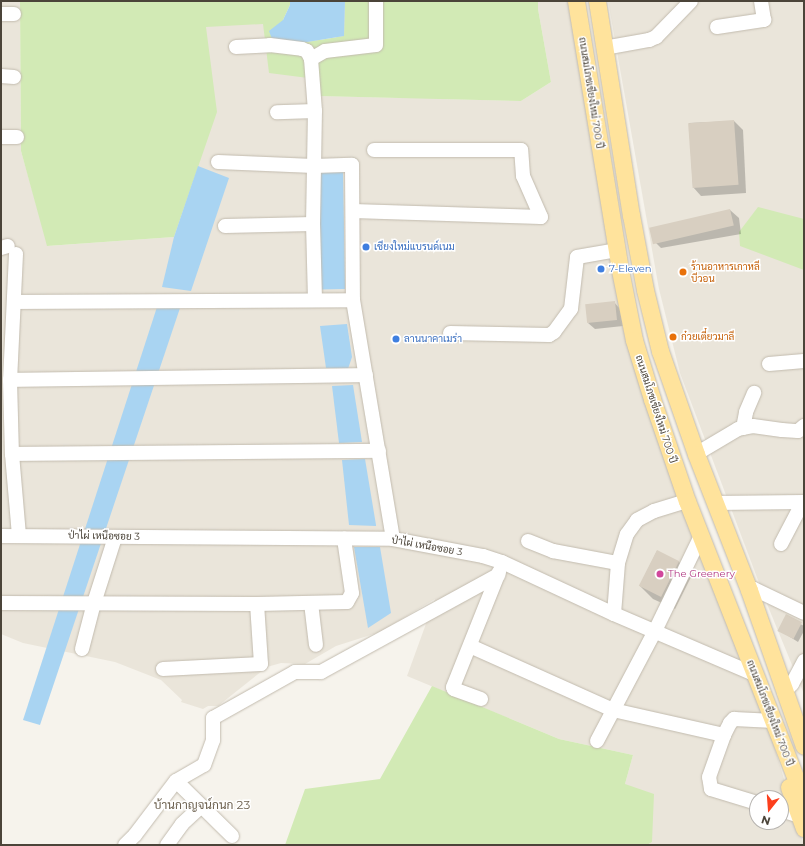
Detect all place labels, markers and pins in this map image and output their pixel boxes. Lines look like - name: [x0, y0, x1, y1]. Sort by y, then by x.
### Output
- place label: เชียงใหม่แบรนด์เนม: [374, 241, 455, 253]
- marker: เชียงใหม่แบรนด์เนม: [361, 242, 371, 252]
- place label: ร้านอาหารเกาหลี บีวอน: [691, 260, 760, 284]
- place label: 7-Eleven: [609, 263, 652, 275]
- marker: 7-Eleven: [596, 264, 606, 274]
- marker: ร้านอาหารเกาหลี บีวอน: [678, 267, 688, 277]
- place label: ก๋วยเตี๋ยวมาลี: [681, 331, 734, 343]
- marker: ก๋วยเตี๋ยวมาลี: [668, 332, 678, 342]
- place label: ลานนาคาเมร่า: [404, 333, 462, 345]
- marker: ลานนาคาเมร่า: [391, 334, 401, 344]
- place label: The Greenery: [668, 568, 735, 580]
- marker: The Greenery: [655, 569, 665, 579]

